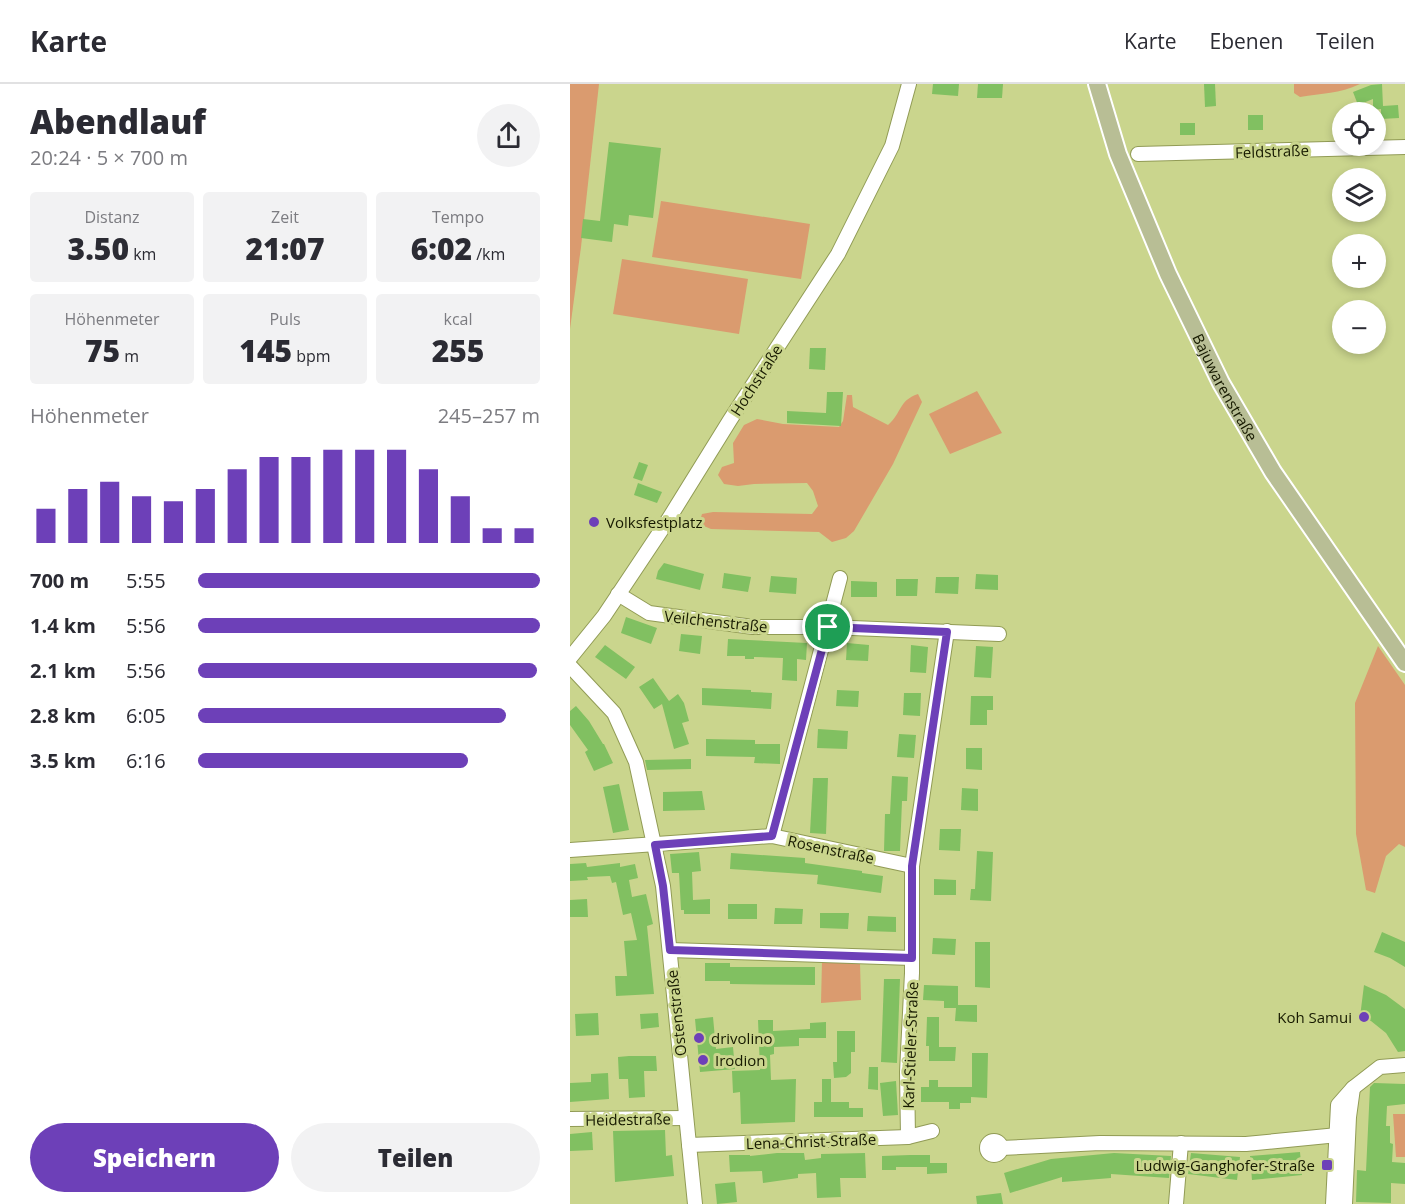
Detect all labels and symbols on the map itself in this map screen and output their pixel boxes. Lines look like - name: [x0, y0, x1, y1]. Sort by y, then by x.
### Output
- street label: Feldstraße: [1235, 140, 1309, 162]
- street label: Bajuwarenstraße: [1188, 330, 1263, 445]
- street label: Hochstraße: [726, 341, 786, 419]
- place label: Volksfestplatz: [606, 512, 702, 532]
- marker: Volksfestplatz: [587, 515, 601, 529]
- pin: [802, 601, 853, 652]
- street label: Veilchenstraße: [663, 606, 769, 636]
- street label: Rosenstraße: [786, 830, 876, 868]
- street label: Ostenstraße: [662, 969, 690, 1057]
- street label: Karl-Stieler-Straße: [898, 981, 922, 1109]
- place label: Koh Samui: [1277, 1007, 1352, 1027]
- marker: Koh Samui: [1357, 1010, 1371, 1024]
- place label: drivolino: [711, 1028, 772, 1048]
- marker: drivolino: [692, 1031, 706, 1045]
- place label: Irodion: [715, 1050, 766, 1070]
- marker: Irodion: [696, 1053, 710, 1067]
- street label: Heidestraße: [585, 1108, 671, 1130]
- street label: Lena-Christ-Straße: [746, 1129, 876, 1153]
- place label: Ludwig-Ganghofer-Straße: [1135, 1155, 1315, 1175]
- marker: Ludwig-Ganghofer-Straße: [1320, 1158, 1334, 1172]

